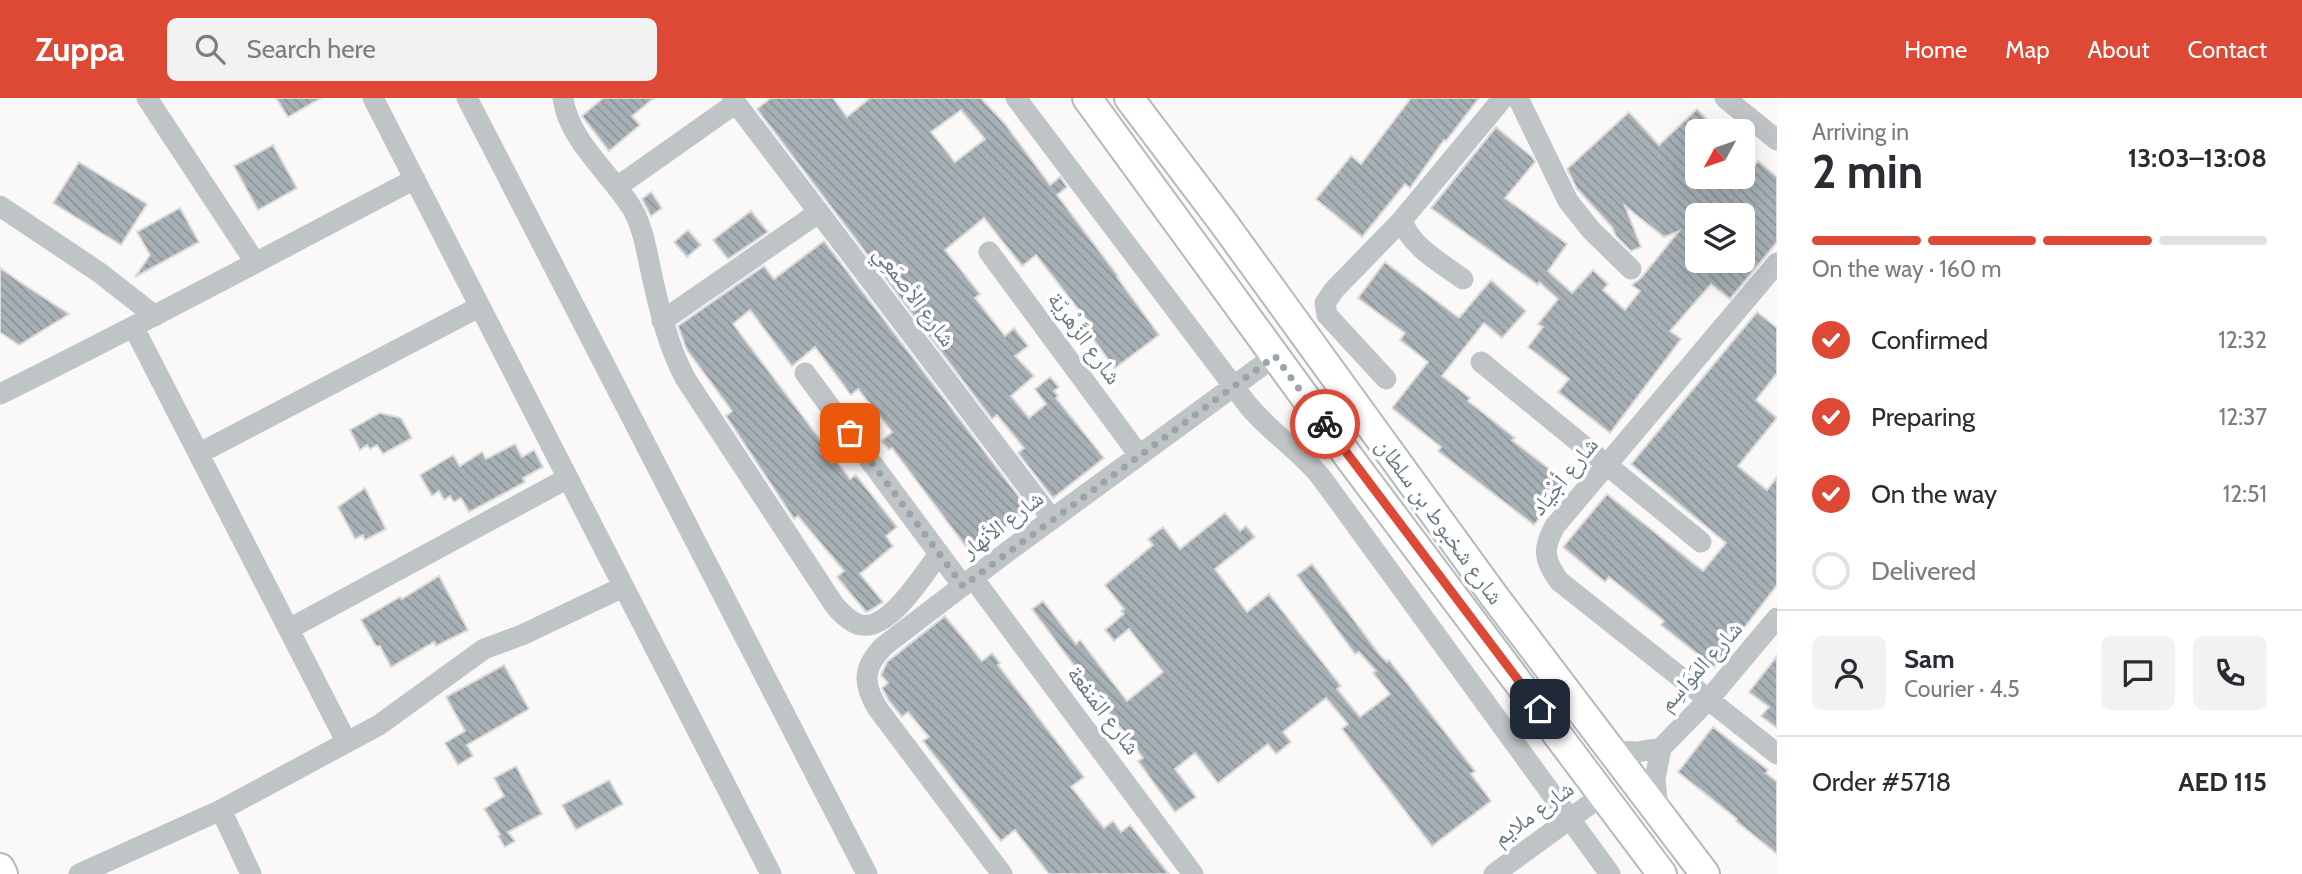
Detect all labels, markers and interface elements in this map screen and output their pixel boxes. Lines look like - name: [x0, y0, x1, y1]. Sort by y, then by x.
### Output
- search box: [167, 18, 657, 81]
- text: Zuppa: [35, 29, 125, 69]
- icon: search: [191, 30, 229, 68]
- text: Search here: [247, 33, 376, 65]
- text: Home: [1904, 35, 1967, 64]
- text: Map: [2005, 35, 2050, 64]
- text: About: [2088, 35, 2150, 64]
- text: Contact: [2188, 35, 2267, 64]
- text: Arriving in: [1812, 118, 1909, 146]
- north arrow: [1685, 119, 1755, 189]
- map controls: [1685, 119, 1755, 273]
- text: 13:03–13:08: [2128, 142, 2267, 174]
- text: 2 min: [1812, 144, 1923, 200]
- button: layers: [1685, 203, 1755, 273]
- street label: شارع الأصمَعِي: [864, 240, 962, 355]
- text: On the way · 160 m: [1812, 255, 2001, 283]
- street label: شارع الزَّهْريّة: [1041, 286, 1128, 390]
- icon: check: [1812, 321, 1850, 359]
- text: Confirmed: [1871, 324, 1988, 356]
- text: 12:32: [2218, 326, 2267, 354]
- courier: [1290, 389, 1360, 459]
- icon: check: [1812, 398, 1850, 436]
- text: Preparing: [1871, 401, 1975, 433]
- pin: [820, 403, 880, 463]
- text: 12:37: [2219, 403, 2267, 431]
- icon: bike: [1306, 405, 1344, 443]
- icon: bag: [831, 414, 869, 452]
- street label: شارع أجْيَاد: [1524, 431, 1605, 521]
- street label: شارع شخبوط بن سلطان: [1369, 432, 1510, 610]
- icon: check: [1812, 475, 1850, 513]
- text: On the way: [1871, 478, 1997, 510]
- text: 12:51: [2223, 480, 2267, 508]
- street label: شارع الأنهار: [954, 484, 1049, 565]
- text: Delivered: [1871, 555, 1976, 587]
- street label: شارع المَوَاسِم: [1652, 615, 1749, 718]
- button: person: [1812, 636, 1886, 710]
- button: chat: [2101, 636, 2175, 710]
- button: phone: [2193, 636, 2267, 710]
- text: Sam: [1904, 643, 1955, 675]
- street label: شارع المَنفعة: [1061, 660, 1147, 761]
- text: Courier · 4.5: [1904, 675, 2020, 703]
- pin: [1510, 679, 1570, 739]
- icon: home: [1521, 690, 1559, 728]
- text: Order #5718: [1812, 766, 1951, 798]
- text: AED 115: [2178, 766, 2267, 798]
- street label: شارع ملايم: [1487, 774, 1580, 853]

